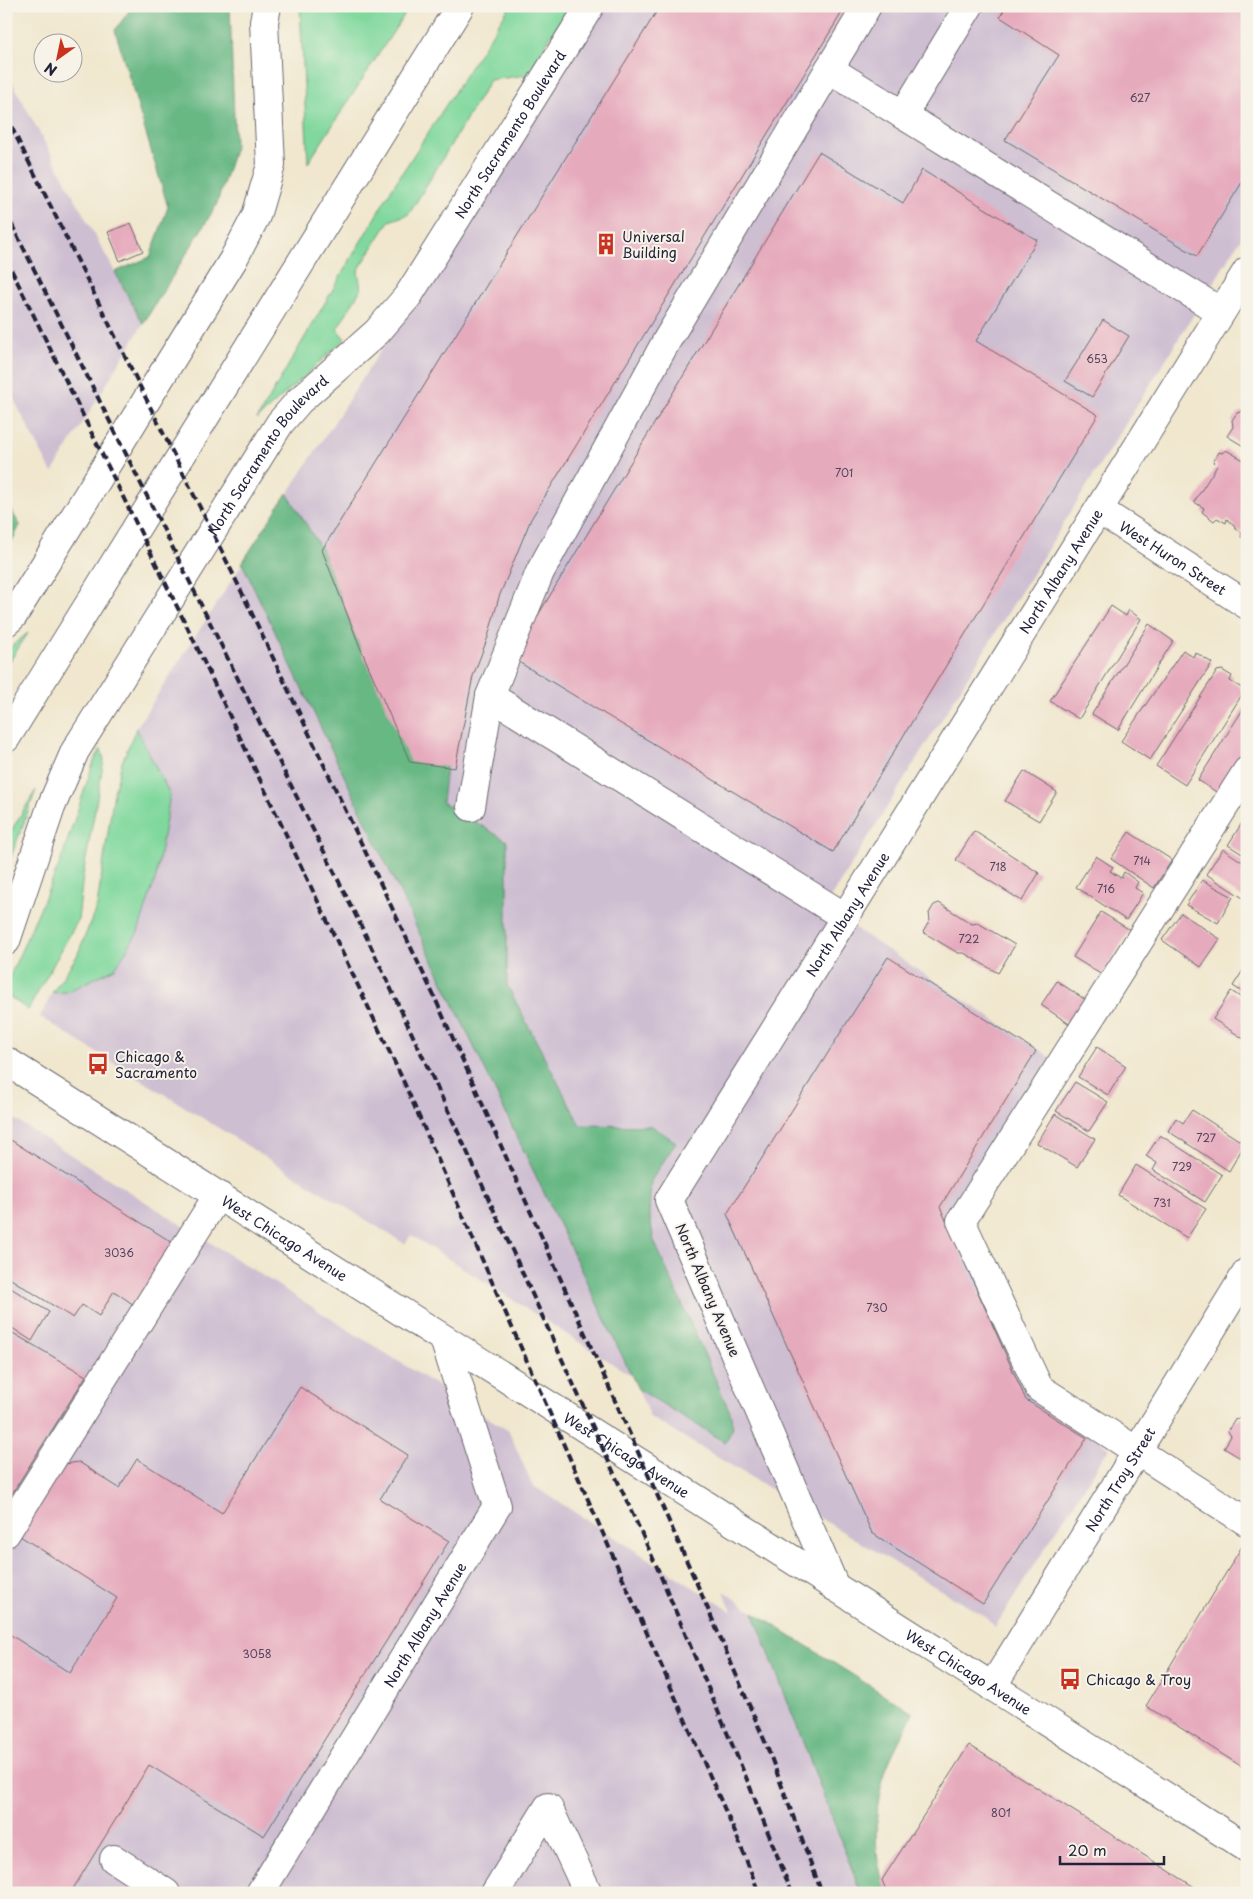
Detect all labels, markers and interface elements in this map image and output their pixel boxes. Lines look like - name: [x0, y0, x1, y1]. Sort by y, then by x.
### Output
- north arrow: [32, 32, 82, 82]
- street label: North Sacramento Boulevard: [449, 46, 571, 222]
- text: N: [40, 57, 61, 81]
- house number: 627: [1130, 89, 1150, 106]
- place label: Universal Building: [622, 226, 685, 263]
- building icon: Universal Building: [593, 231, 619, 257]
- house number: 653: [1086, 350, 1108, 367]
- street label: North Sacramento Boulevard: [202, 369, 333, 539]
- house number: 701: [835, 464, 853, 481]
- street label: North Albany Avenue: [1014, 504, 1107, 637]
- street label: West Huron Street: [1115, 515, 1231, 600]
- street label: North Albany Avenue: [800, 847, 894, 980]
- house number: 714: [1133, 852, 1151, 869]
- house number: 718: [989, 858, 1007, 875]
- house number: 716: [1097, 880, 1115, 897]
- house number: 722: [959, 930, 979, 947]
- place label: Chicago & Sacramento: [115, 1046, 197, 1083]
- bus stop icon: Chicago & Sacramento: [85, 1051, 111, 1077]
- house number: 727: [1196, 1129, 1216, 1146]
- house number: 729: [1172, 1158, 1192, 1175]
- street label: West Chicago Avenue: [218, 1190, 352, 1286]
- house number: 731: [1153, 1194, 1171, 1211]
- street label: North Albany Avenue: [670, 1220, 746, 1360]
- house number: 3036: [104, 1244, 134, 1261]
- house number: 730: [866, 1299, 888, 1316]
- street label: West Chicago Avenue: [560, 1407, 694, 1503]
- street label: North Troy Street: [1080, 1422, 1160, 1535]
- street label: North Albany Avenue: [378, 1557, 471, 1691]
- street label: West Chicago Avenue: [902, 1624, 1036, 1720]
- house number: 3058: [242, 1645, 272, 1662]
- bus stop icon: Chicago & Troy: [1057, 1666, 1083, 1692]
- place label: Chicago & Troy: [1086, 1669, 1191, 1690]
- house number: 801: [991, 1804, 1011, 1821]
- scale bar: [1060, 1834, 1164, 1866]
- text: 20 m: [1068, 1838, 1107, 1861]

